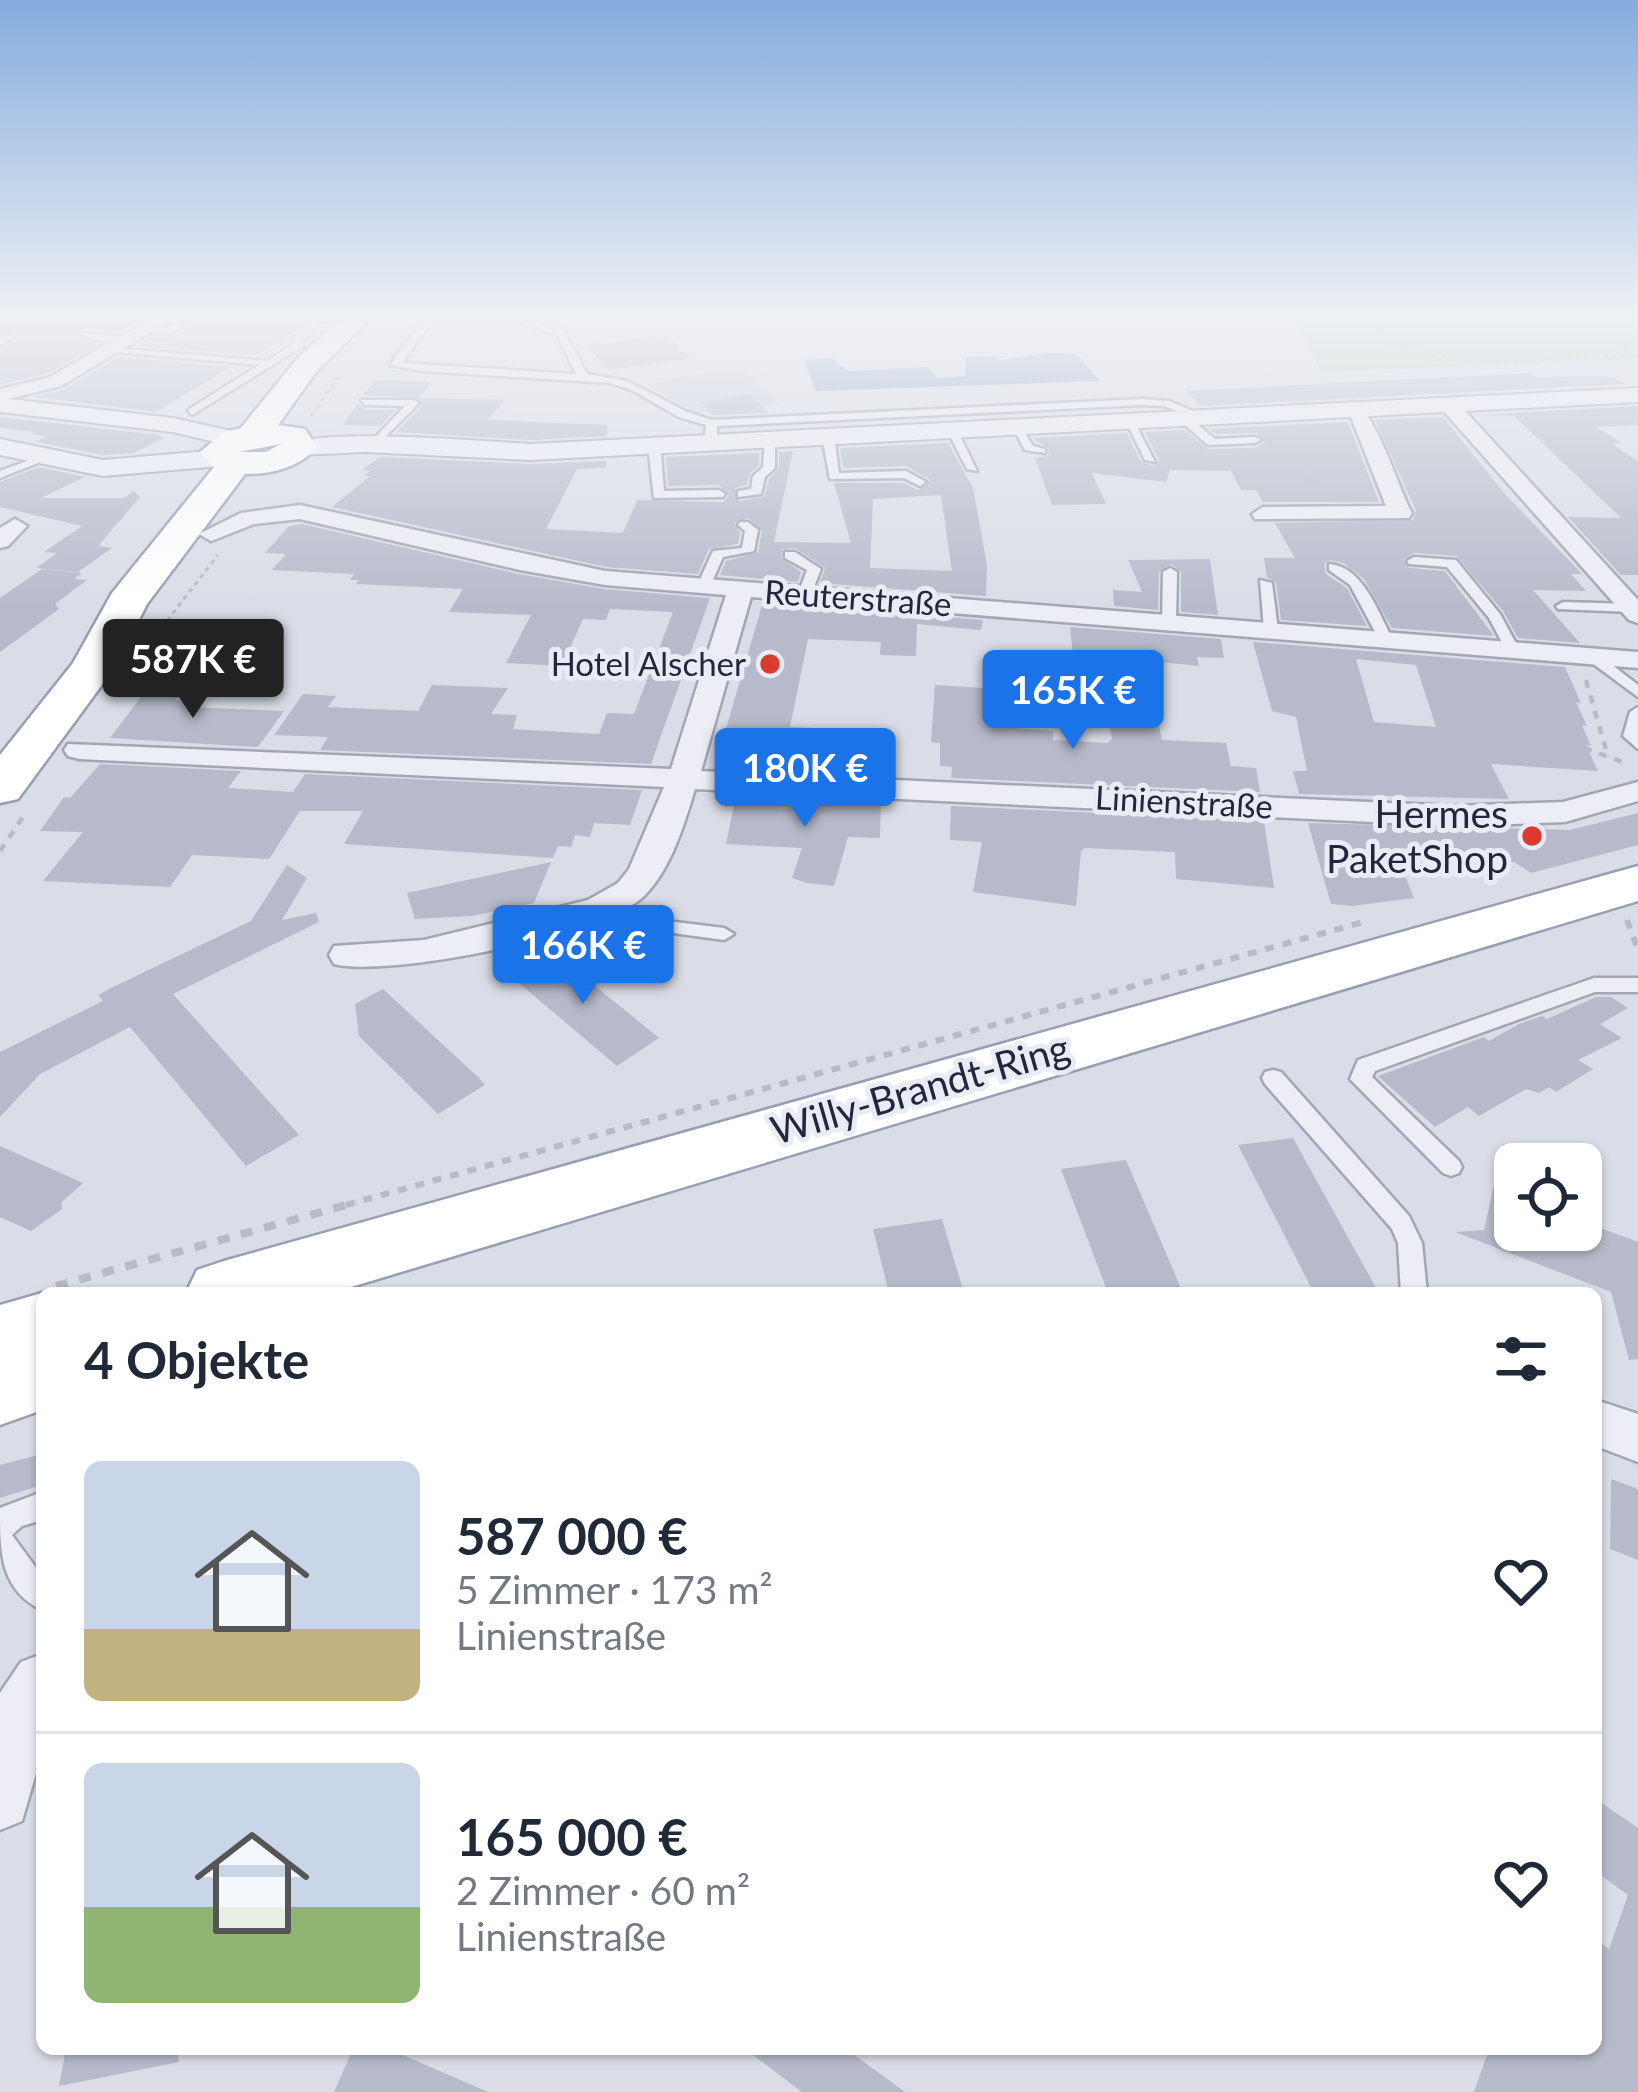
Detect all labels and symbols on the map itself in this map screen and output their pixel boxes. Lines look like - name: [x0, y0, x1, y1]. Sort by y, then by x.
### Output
- street label: Reuterstraße: [763, 571, 953, 623]
- pin: 587K €: [95, 619, 291, 721]
- place label: Hotel Alscher: [551, 643, 746, 683]
- pin: 165K €: [975, 650, 1171, 752]
- marker: Hotel Alscher: [757, 651, 783, 677]
- pin: 180K €: [707, 728, 903, 830]
- street label: Linienstraße: [1094, 776, 1274, 826]
- place label: Hermes PaketShop: [1326, 790, 1508, 881]
- marker: Hermes PaketShop: [1519, 823, 1545, 849]
- pin: 166K €: [485, 905, 681, 1007]
- street label: Willy-Brandt-Ring: [765, 1023, 1074, 1153]

